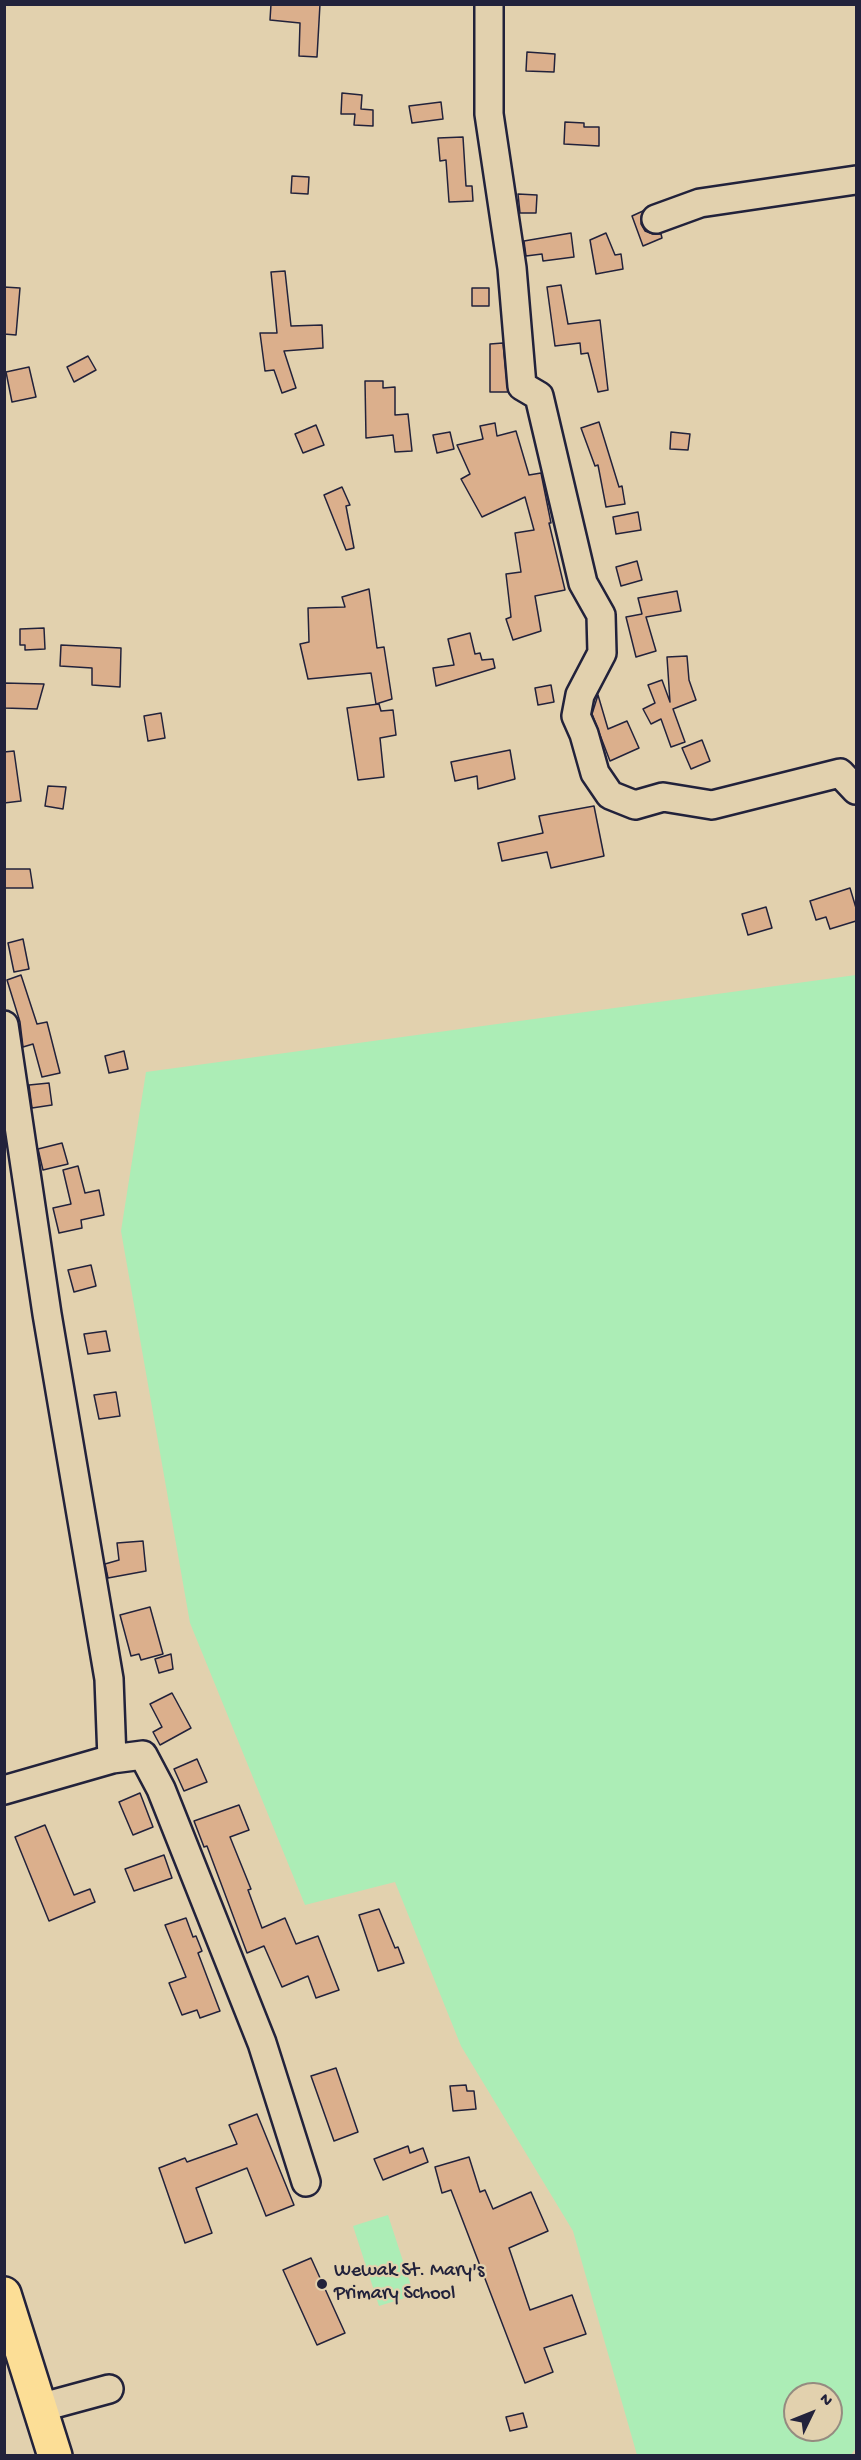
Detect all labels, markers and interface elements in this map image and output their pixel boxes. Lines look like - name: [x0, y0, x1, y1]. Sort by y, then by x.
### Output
- place label: Wewak St. Mary's Primary School: [334, 2260, 484, 2307]
- marker: Wewak St. Mary's Primary School: [315, 2277, 329, 2291]
- north arrow: [783, 2382, 843, 2442]
- text: N: [815, 2390, 836, 2411]

